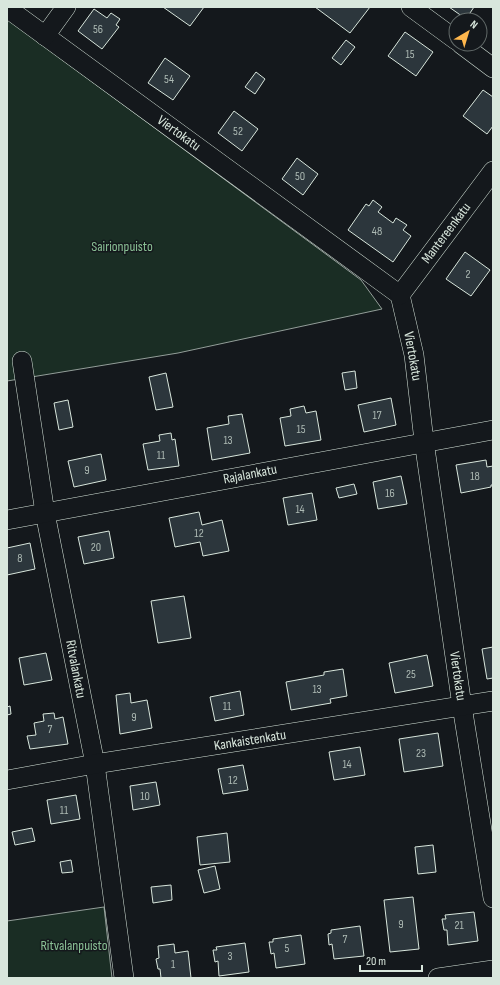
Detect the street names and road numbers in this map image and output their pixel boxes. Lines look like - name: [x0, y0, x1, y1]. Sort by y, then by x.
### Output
- street label: Viertokatu: [154, 112, 204, 155]
- street label: Mantereenkatu: [418, 199, 474, 267]
- street label: Viertokatu: [400, 330, 426, 382]
- street label: Rajalankatu: [222, 460, 278, 488]
- street label: Ritvalankatu: [62, 639, 90, 700]
- street label: Viertokatu: [446, 650, 470, 702]
- street label: Kankaistenkatu: [213, 726, 287, 754]

